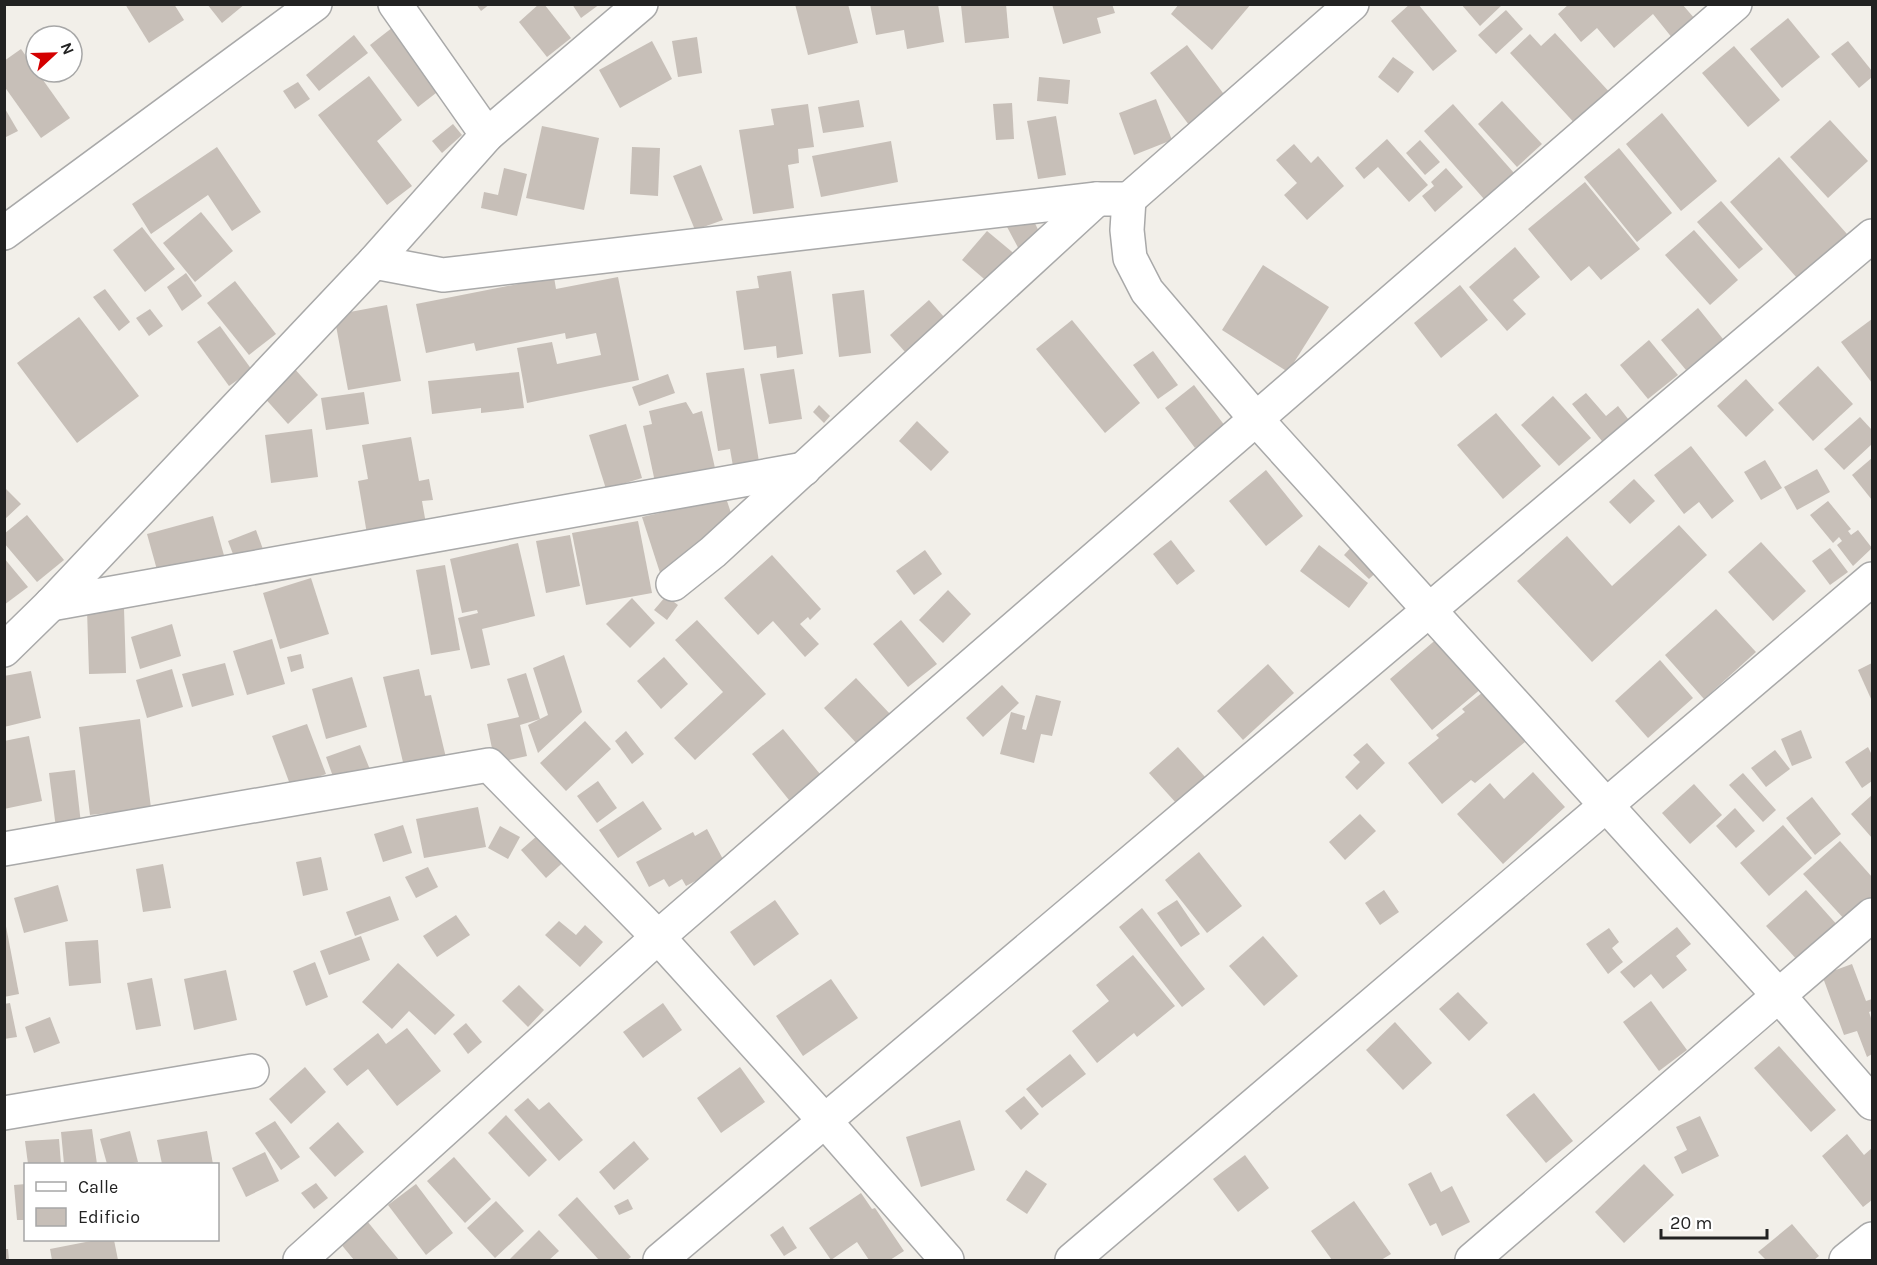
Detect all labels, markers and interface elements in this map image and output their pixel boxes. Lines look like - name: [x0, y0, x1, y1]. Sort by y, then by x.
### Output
- north arrow: [24, 24, 84, 84]
- text: N: [56, 40, 78, 57]
- legend: [24, 1163, 219, 1241]
- text: Calle: [78, 1176, 118, 1198]
- scale bar: [1661, 1202, 1768, 1240]
- text: Edificio: [78, 1206, 140, 1228]
- text: 20 m: [1670, 1212, 1712, 1234]

